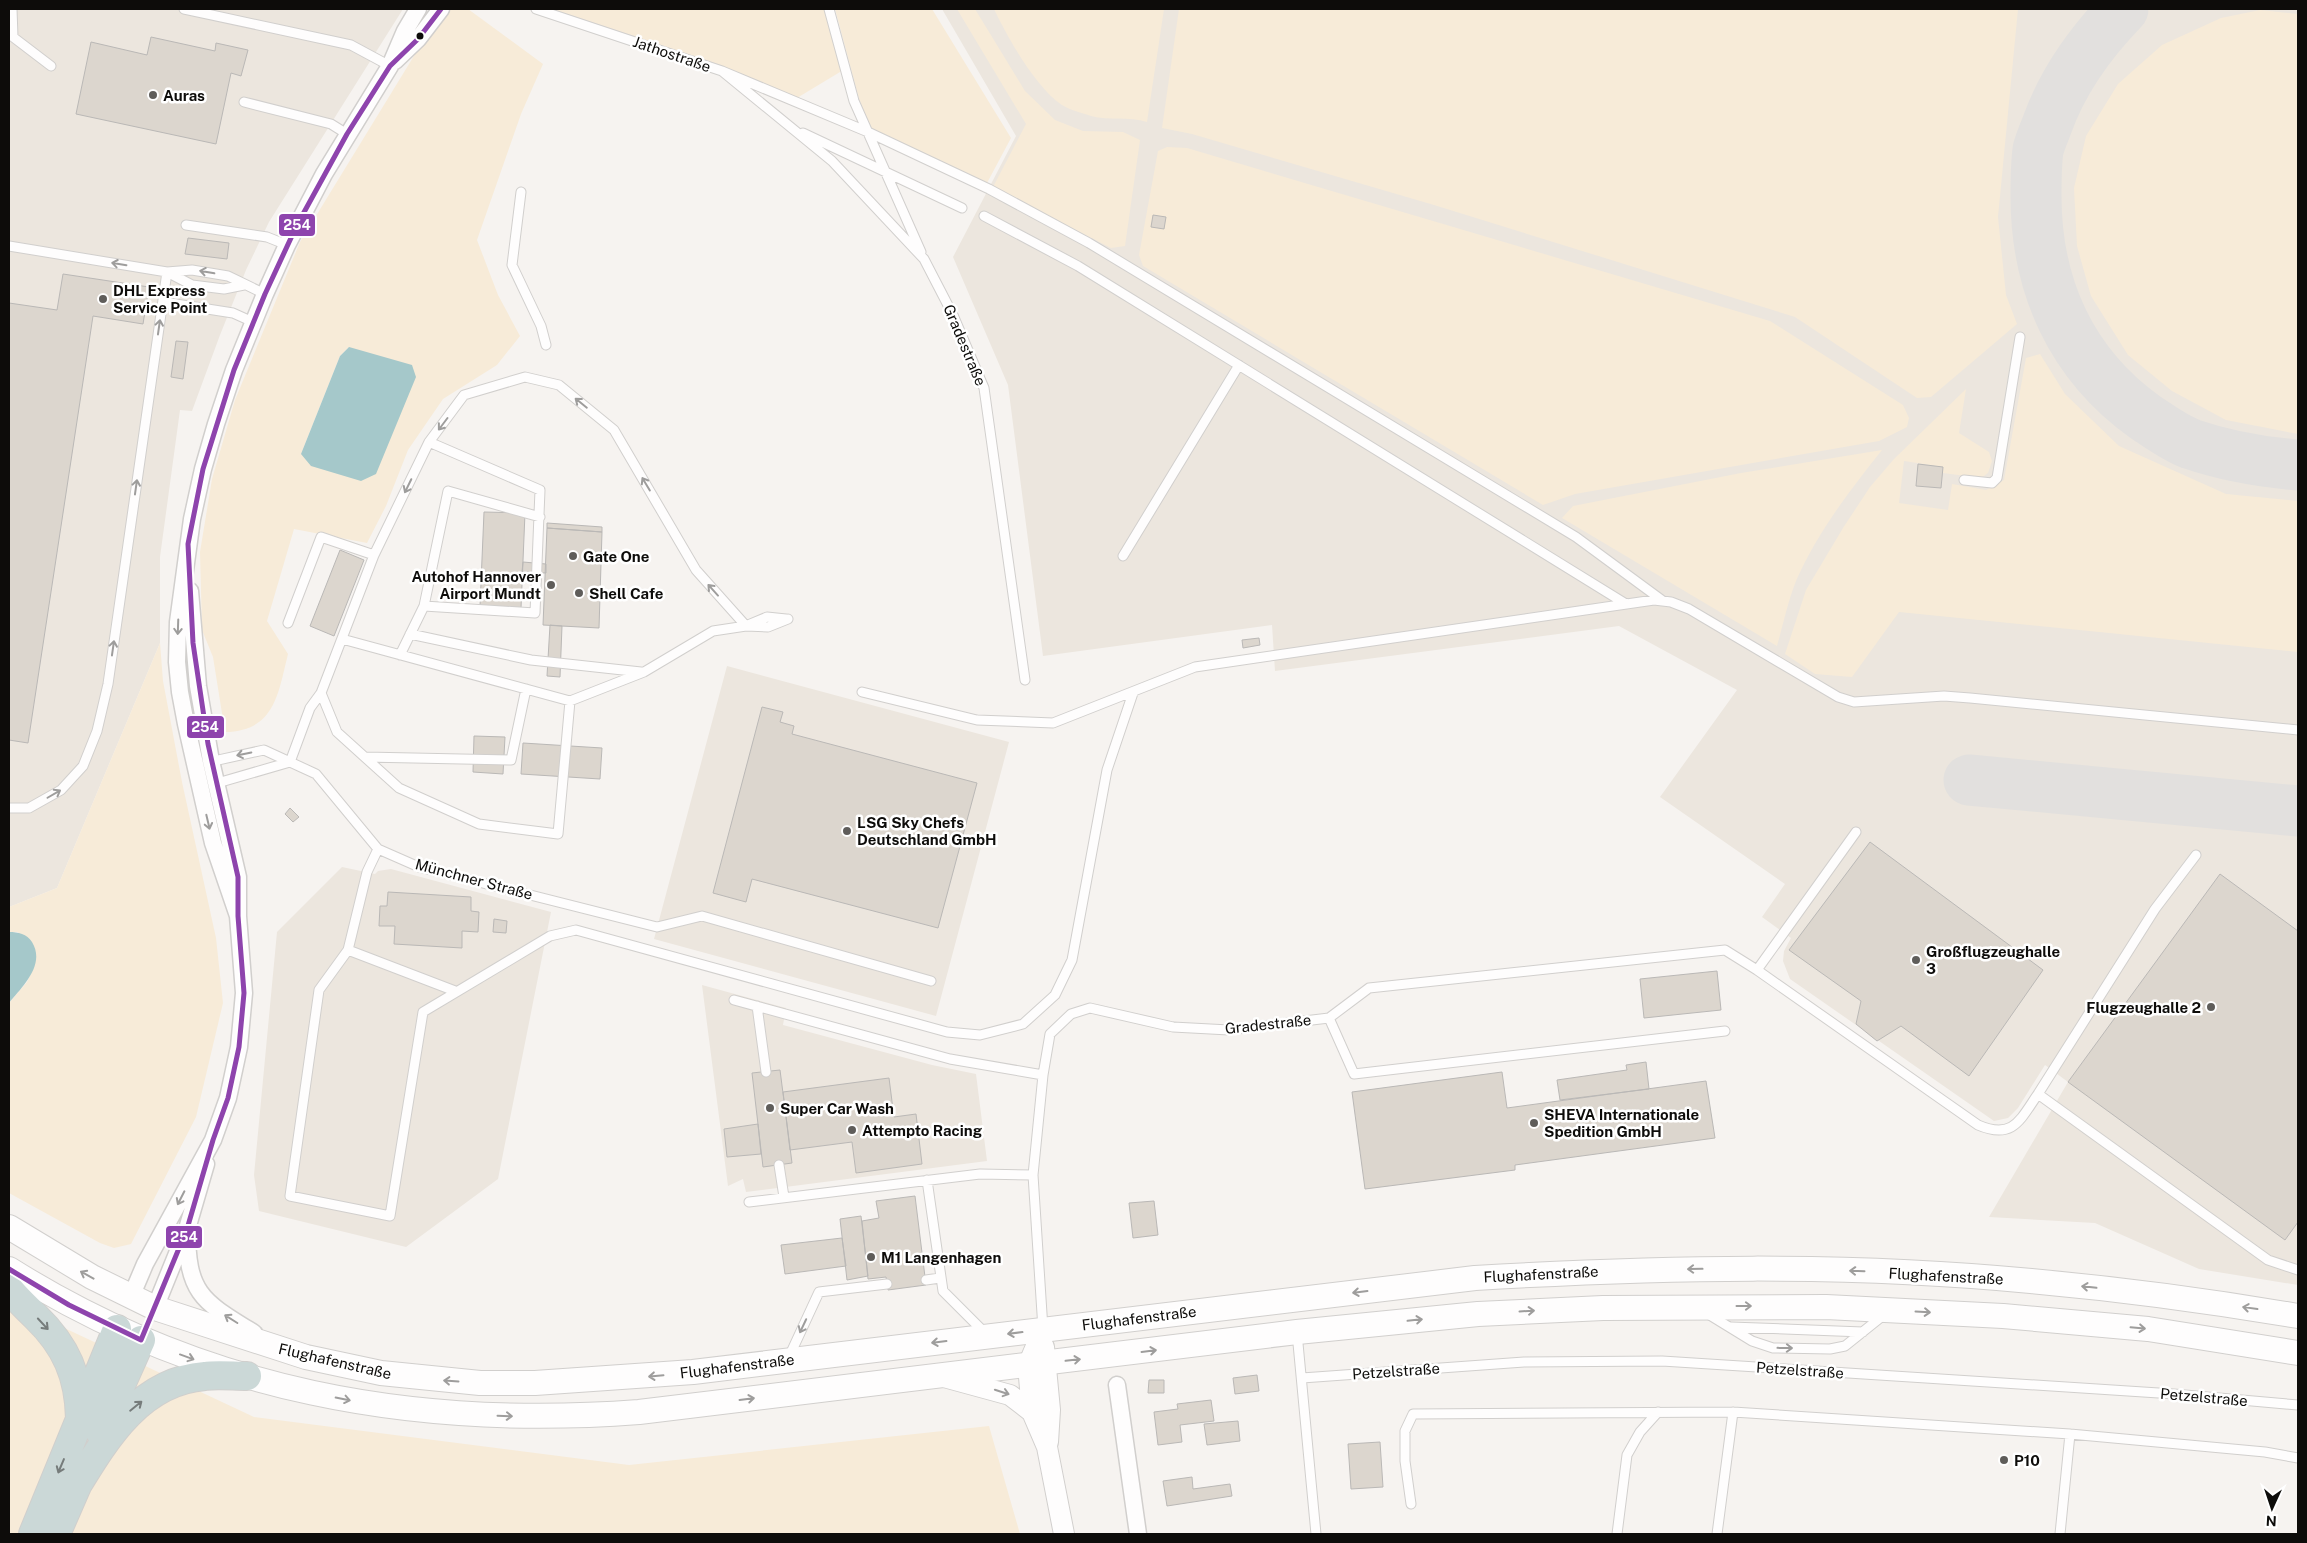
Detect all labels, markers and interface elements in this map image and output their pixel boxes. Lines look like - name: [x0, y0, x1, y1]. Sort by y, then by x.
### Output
- unlabelled marker: [415, 31, 425, 41]
- street label: Jathostraße: [631, 33, 713, 75]
- place label: Auras: [163, 87, 205, 104]
- marker: Auras: [147, 89, 159, 101]
- line badge: 254: [278, 213, 316, 237]
- text: 254: [283, 217, 311, 233]
- one-way arrow: [111, 259, 127, 269]
- one-way arrow: [199, 267, 215, 277]
- place label: DHL Express Service Point: [113, 282, 207, 316]
- marker: DHL Express Service Point: [97, 293, 109, 305]
- street label: Gradestraße: [940, 302, 990, 388]
- one-way arrow: [154, 319, 164, 335]
- one-way arrow: [574, 398, 587, 409]
- one-way arrow: [438, 417, 448, 431]
- one-way arrow: [640, 477, 650, 491]
- one-way arrow: [403, 478, 412, 493]
- one-way arrow: [132, 480, 142, 496]
- place label: Gate One: [583, 548, 649, 565]
- marker: Gate One: [567, 550, 579, 562]
- place label: Autohof Hannover Airport Mundt: [411, 568, 541, 602]
- marker: Autohof Hannover Airport Mundt: [545, 579, 557, 591]
- one-way arrow: [708, 583, 719, 596]
- place label: Shell Cafe: [589, 585, 663, 602]
- marker: Shell Cafe: [573, 587, 585, 599]
- one-way arrow: [173, 619, 182, 635]
- one-way arrow: [109, 641, 119, 657]
- line badge: 254: [186, 715, 225, 739]
- text: 254: [191, 719, 219, 735]
- one-way arrow: [237, 750, 253, 760]
- one-way arrow: [46, 788, 60, 798]
- one-way arrow: [204, 813, 213, 829]
- place label: LSG Sky Chefs Deutschland GmbH: [857, 814, 997, 848]
- marker: LSG Sky Chefs Deutschland GmbH: [841, 825, 853, 837]
- street label: Münchner Straße: [413, 855, 535, 903]
- place label: Großflugzeughalle 3: [1926, 943, 2060, 977]
- marker: Großflugzeughalle 3: [1910, 954, 1922, 966]
- place label: Flugzeughalle 2: [2086, 999, 2201, 1016]
- marker: Flugzeughalle 2: [2205, 1001, 2217, 1013]
- street label: Gradestraße: [1224, 1011, 1312, 1037]
- place label: Super Car Wash: [780, 1100, 894, 1117]
- marker: Super Car Wash: [764, 1102, 776, 1114]
- place label: SHEVA Internationale Spedition GmbH: [1544, 1106, 1699, 1140]
- marker: SHEVA Internationale Spedition GmbH: [1528, 1117, 1540, 1129]
- place label: Attempto Racing: [862, 1122, 983, 1139]
- marker: Attempto Racing: [846, 1124, 858, 1136]
- one-way arrow: [176, 1190, 185, 1205]
- line badge: 254: [165, 1225, 203, 1249]
- text: 254: [170, 1229, 198, 1245]
- place label: M1 Langenhagen: [881, 1249, 1001, 1266]
- marker: M1 Langenhagen: [865, 1251, 877, 1263]
- street label: Flughafenstraße: [1483, 1262, 1599, 1286]
- one-way arrow: [1687, 1264, 1703, 1273]
- street label: Flughafenstraße: [1888, 1264, 2004, 1288]
- one-way arrow: [1849, 1267, 1865, 1276]
- one-way arrow: [81, 1269, 95, 1279]
- one-way arrow: [2081, 1282, 2097, 1292]
- one-way arrow: [1352, 1287, 1368, 1297]
- one-way arrow: [1735, 1301, 1751, 1311]
- street label: Flughafenstraße: [1081, 1303, 1197, 1333]
- one-way arrow: [2242, 1303, 2258, 1313]
- one-way arrow: [1518, 1307, 1534, 1316]
- one-way arrow: [1915, 1307, 1931, 1316]
- one-way arrow: [225, 1314, 239, 1324]
- one-way arrow: [1407, 1315, 1423, 1325]
- one-way arrow: [37, 1317, 49, 1330]
- one-way arrow: [798, 1318, 807, 1333]
- one-way arrow: [2129, 1324, 2145, 1333]
- one-way arrow: [1007, 1328, 1023, 1338]
- one-way arrow: [932, 1337, 948, 1347]
- street label: Flughafenstraße: [277, 1340, 393, 1382]
- one-way arrow: [1777, 1343, 1793, 1353]
- one-way arrow: [1141, 1346, 1157, 1356]
- street label: Flughafenstraße: [679, 1351, 795, 1381]
- one-way arrow: [178, 1353, 194, 1362]
- one-way arrow: [1065, 1355, 1081, 1365]
- street label: Petzelstraße: [1756, 1358, 1844, 1382]
- street label: Petzelstraße: [1352, 1359, 1440, 1383]
- one-way arrow: [649, 1371, 665, 1381]
- one-way arrow: [444, 1376, 460, 1385]
- street label: Petzelstraße: [2160, 1385, 2248, 1409]
- one-way arrow: [993, 1388, 1009, 1397]
- one-way arrow: [739, 1394, 755, 1404]
- one-way arrow: [335, 1395, 351, 1404]
- one-way arrow: [129, 1401, 142, 1412]
- one-way arrow: [496, 1411, 512, 1421]
- place label: P10: [2014, 1452, 2040, 1469]
- marker: P10: [1998, 1454, 2010, 1466]
- one-way arrow: [56, 1458, 66, 1473]
- north arrow: [2247, 1483, 2297, 1533]
- text: N: [2265, 1513, 2277, 1529]

